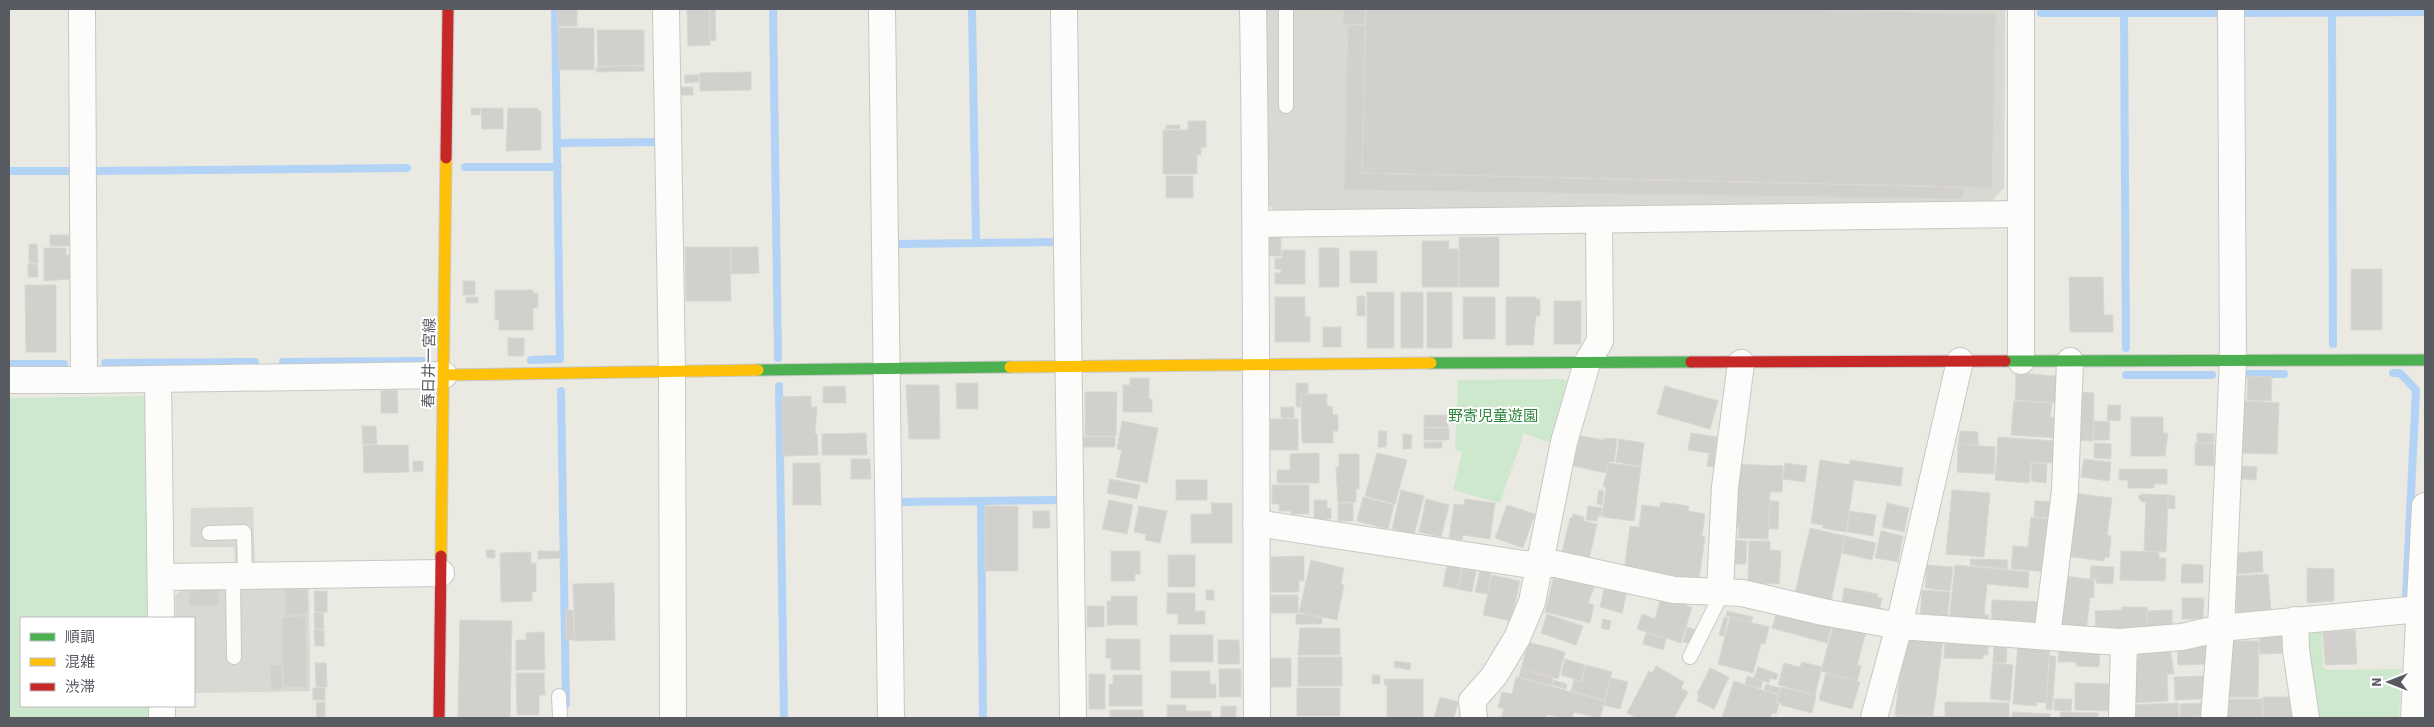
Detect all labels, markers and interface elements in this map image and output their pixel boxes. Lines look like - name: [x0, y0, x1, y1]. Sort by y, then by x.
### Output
- street label: 春日井一宮線: [418, 318, 441, 408]
- park label: 野寄児童遊園: [1448, 406, 1538, 427]
- legend: [20, 617, 195, 707]
- text: 順調: [65, 627, 95, 648]
- text: 混雑: [65, 652, 95, 673]
- north arrow: [2364, 657, 2414, 707]
- text: 渋滞: [65, 677, 95, 698]
- text: N: [2367, 677, 2387, 687]

